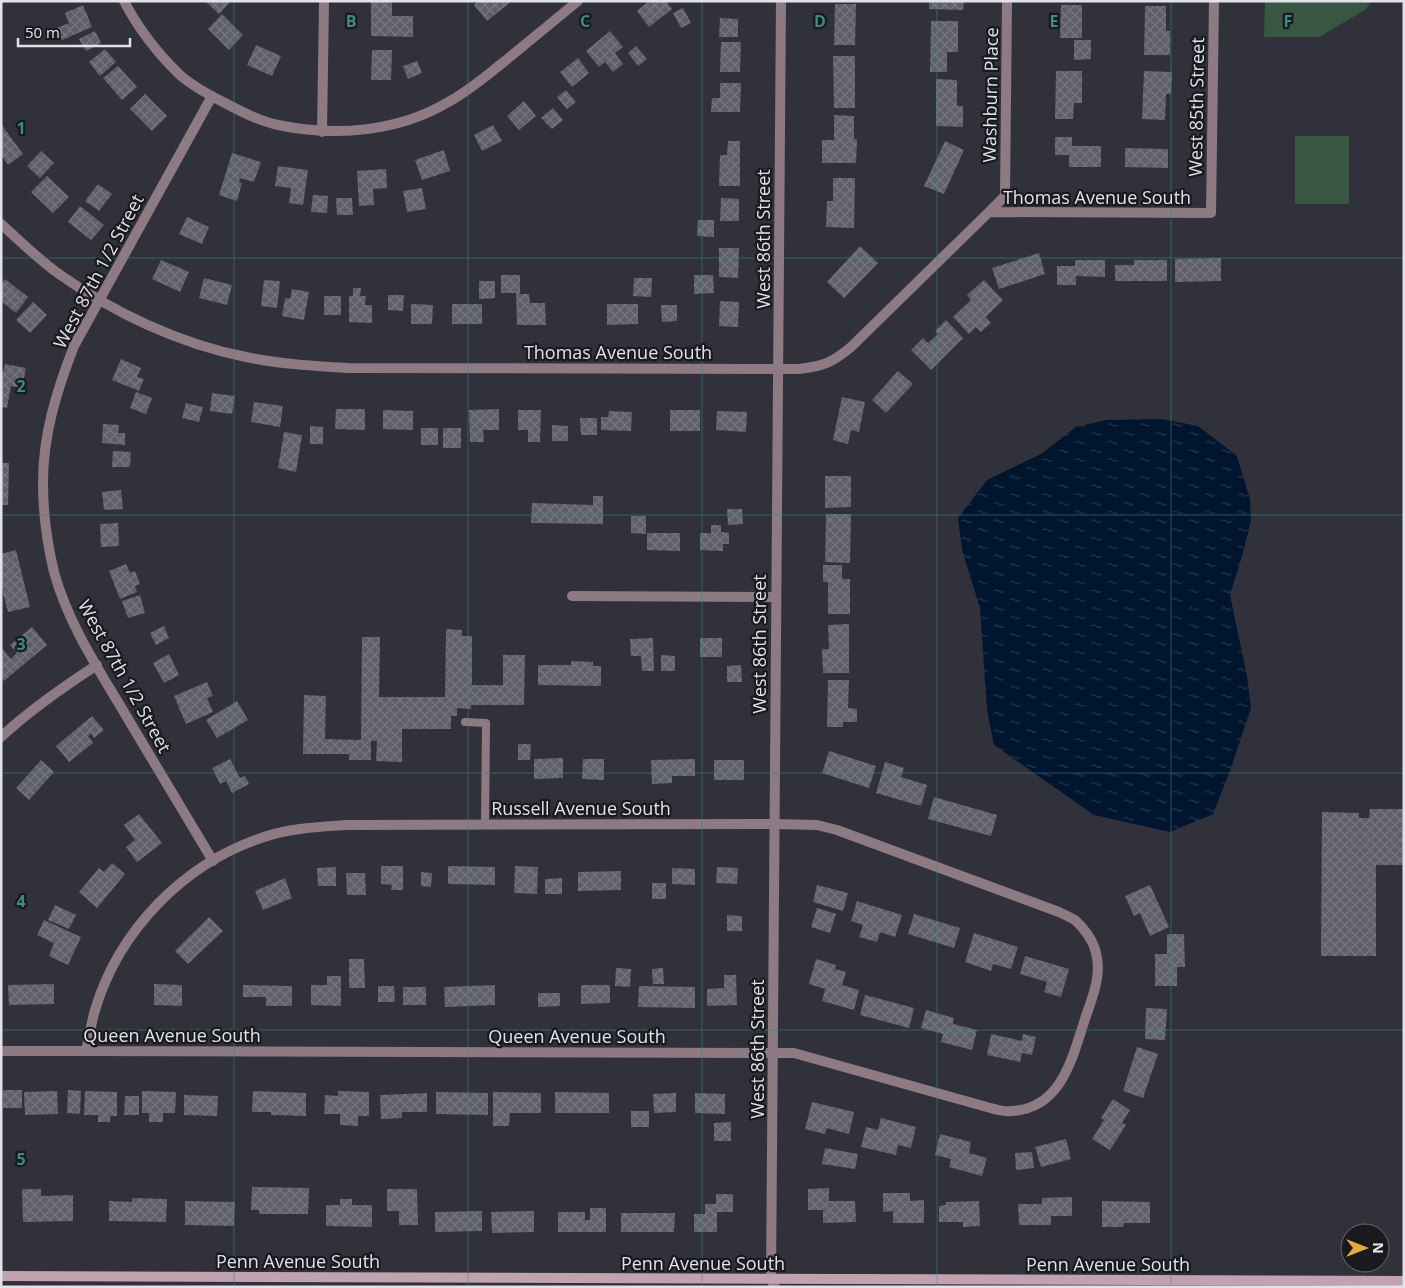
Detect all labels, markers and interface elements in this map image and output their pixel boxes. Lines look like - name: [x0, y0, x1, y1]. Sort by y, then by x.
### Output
- text: B: [346, 10, 356, 32]
- text: C: [580, 10, 590, 32]
- text: D: [814, 10, 826, 32]
- text: E: [1050, 10, 1059, 32]
- text: F: [1284, 10, 1292, 32]
- scale bar: [18, 15, 130, 47]
- text: 50 m: [25, 22, 60, 42]
- street label: Washburn Place: [977, 27, 1003, 163]
- street label: West 85th Street: [1183, 37, 1209, 177]
- text: 1: [16, 117, 26, 139]
- street label: West 86th Street: [751, 169, 775, 309]
- street label: Thomas Avenue South: [1003, 185, 1191, 209]
- street label: West 87th 1/2 Street: [47, 190, 149, 352]
- street label: Thomas Avenue South: [524, 340, 712, 364]
- text: 2: [16, 375, 26, 397]
- street label: West 86th Street: [747, 574, 771, 714]
- street label: West 87th 1/2 Street: [73, 595, 177, 757]
- text: 3: [16, 633, 26, 655]
- street label: Russell Avenue South: [491, 796, 671, 820]
- text: 4: [16, 890, 26, 912]
- street label: West 86th Street: [745, 979, 769, 1119]
- street label: Queen Avenue South: [83, 1023, 261, 1047]
- street label: Queen Avenue South: [488, 1024, 666, 1048]
- text: 5: [16, 1148, 26, 1170]
- north arrow: [1340, 1223, 1390, 1273]
- text: N: [1369, 1242, 1388, 1254]
- street label: Penn Avenue South: [216, 1249, 380, 1273]
- street label: Penn Avenue South: [621, 1251, 785, 1275]
- street label: Penn Avenue South: [1026, 1252, 1190, 1276]

